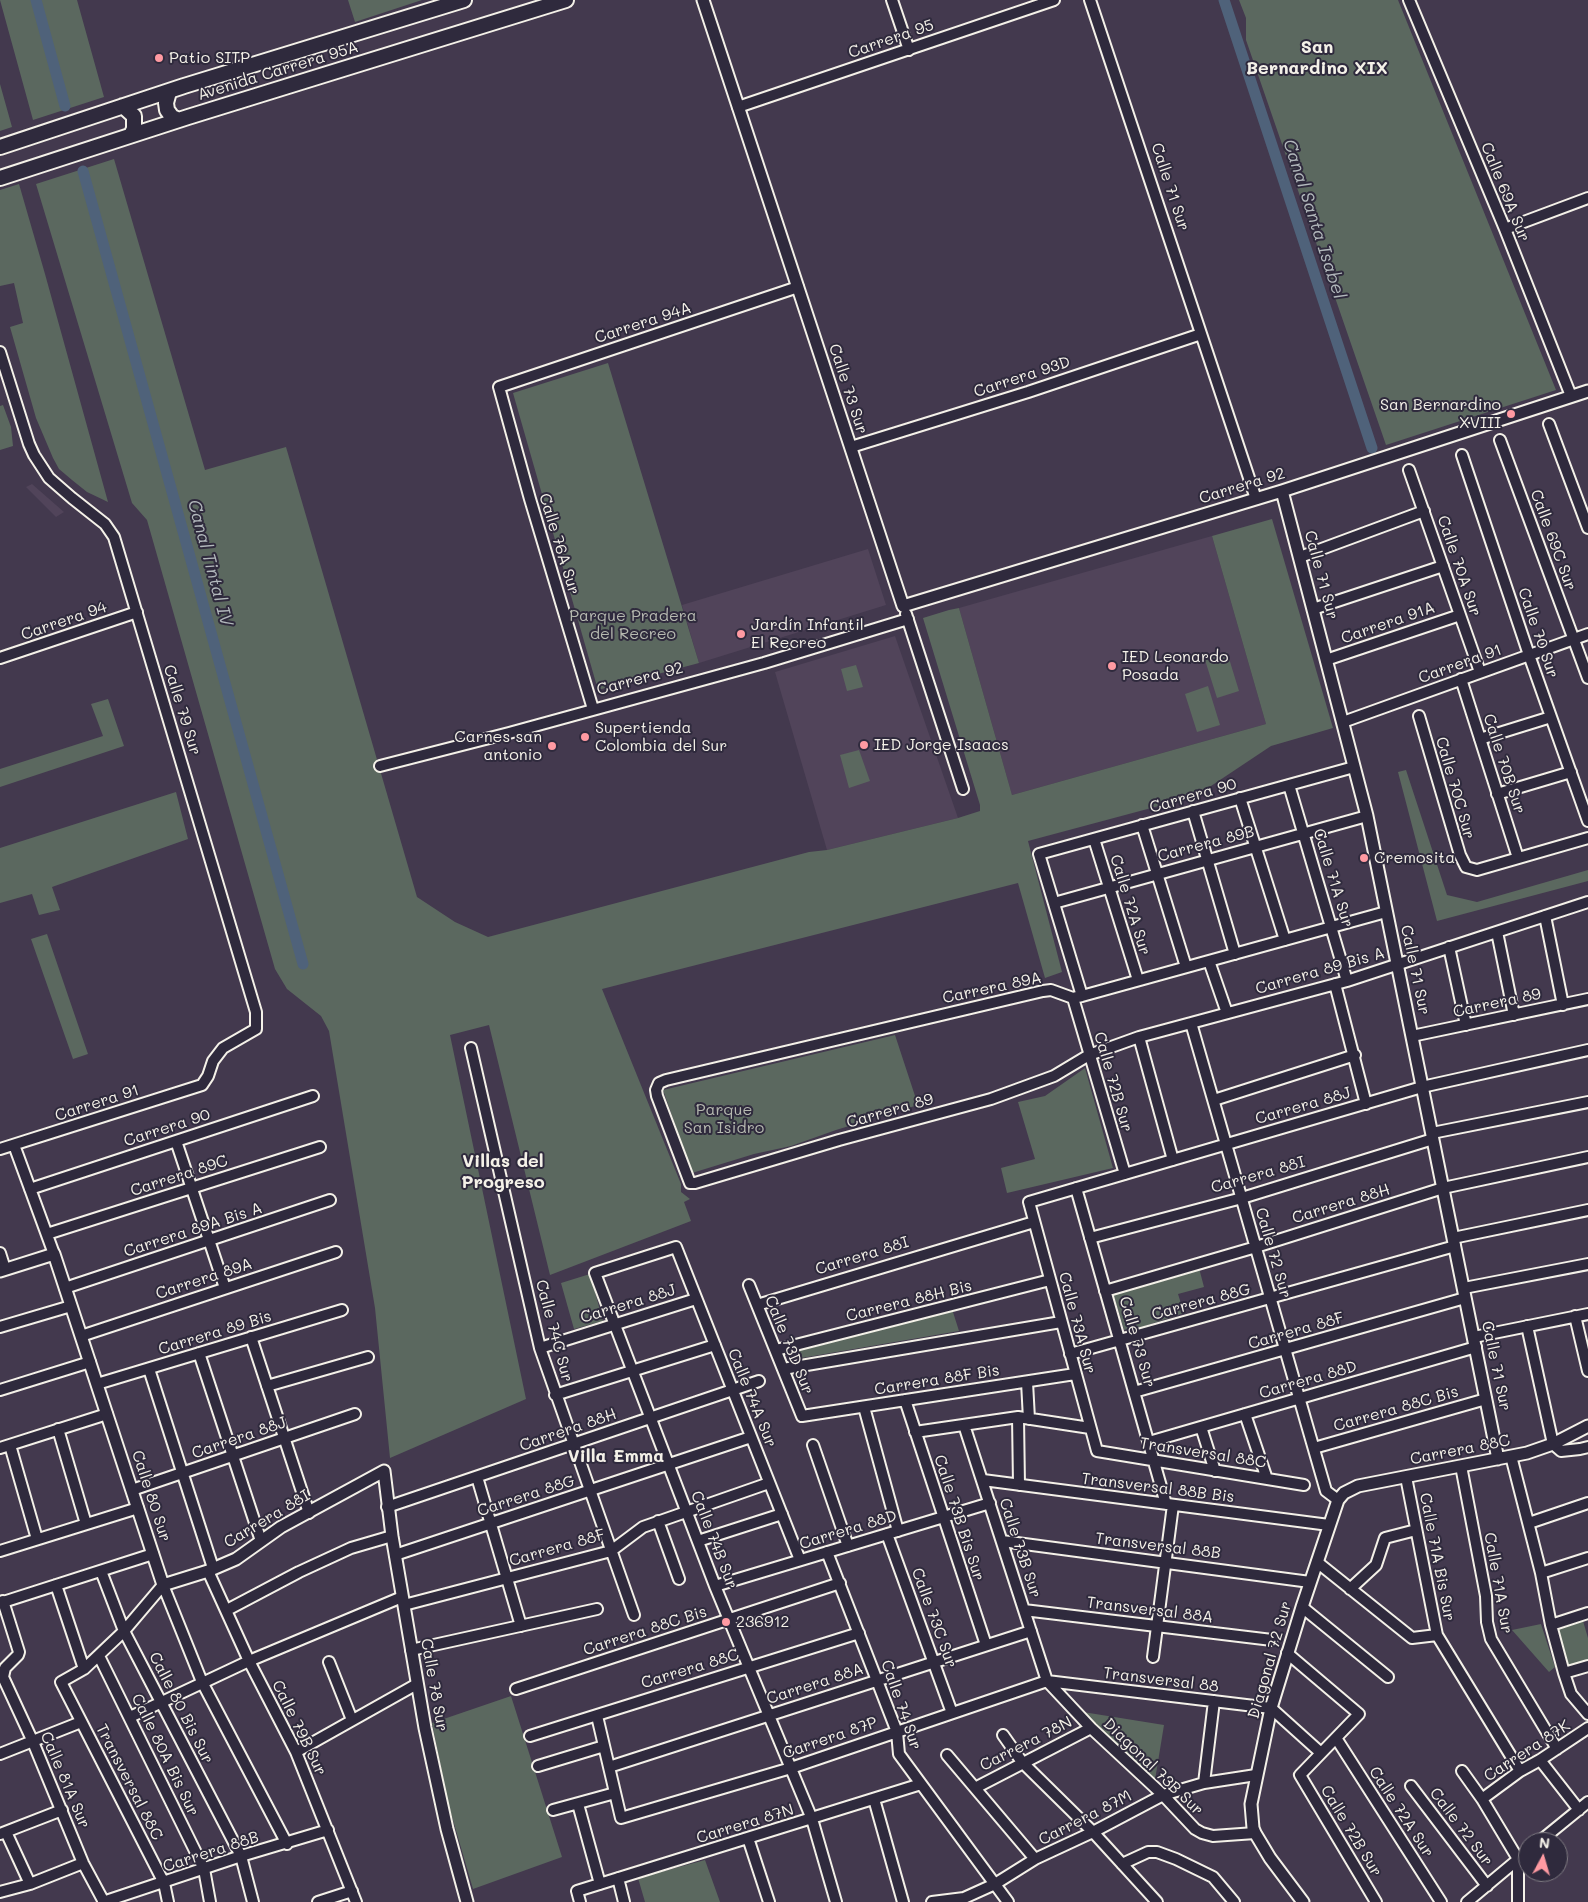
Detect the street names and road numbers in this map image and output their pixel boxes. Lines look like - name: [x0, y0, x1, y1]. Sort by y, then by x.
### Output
- street label: Carrera 95: [846, 15, 936, 63]
- street label: Avenida Carrera 95A: [195, 37, 361, 105]
- street label: Calle 69A Sur: [1476, 139, 1534, 245]
- street label: Calle 71 Sur: [1147, 141, 1193, 233]
- street label: Carrera 94A: [592, 298, 694, 348]
- street label: Calle 73 Sur: [824, 342, 872, 436]
- street label: Carrera 93D: [971, 352, 1073, 402]
- street label: Carrera 92: [1197, 464, 1287, 508]
- street label: Calle 69C Sur: [1526, 487, 1580, 593]
- street label: Calle 76A Sur: [534, 491, 584, 597]
- street label: Calle 70A Sur: [1433, 513, 1485, 619]
- street label: Calle 71 Sur: [1300, 528, 1342, 622]
- street label: Calle 70 Sur: [1514, 585, 1562, 681]
- street label: Carrera 94: [19, 597, 109, 645]
- street label: Carrera 91A: [1338, 598, 1438, 648]
- street label: Carrera 91: [1416, 640, 1504, 688]
- street label: Carrera 92: [595, 658, 685, 700]
- street label: Calle 79 Sur: [159, 662, 205, 758]
- street label: Calle 70B Sur: [1479, 712, 1529, 816]
- street label: Calle 70C Sur: [1431, 735, 1479, 841]
- street label: Carrera 90: [1147, 774, 1239, 818]
- street label: Carrera 89B: [1155, 822, 1257, 866]
- street label: Calle 71A Sur: [1309, 826, 1357, 930]
- street label: Calle 72A Sur: [1106, 852, 1154, 958]
- street label: Calle 71 Sur: [1396, 923, 1434, 1017]
- street label: Carrera 89 Bis A: [1253, 943, 1387, 999]
- street label: Carrera 89A: [941, 968, 1043, 1008]
- street label: Carrera 89: [1451, 984, 1543, 1022]
- street label: Calle 72B Sur: [1090, 1030, 1136, 1134]
- street label: Carrera 91: [53, 1080, 141, 1126]
- street label: Carrera 88J: [1253, 1083, 1353, 1129]
- street label: Carrera 89: [844, 1089, 936, 1133]
- street label: Carrera 90: [121, 1105, 213, 1151]
- street label: Carrera 89C: [128, 1151, 230, 1201]
- street label: Carrera 88I: [1209, 1152, 1307, 1198]
- street label: Carrera 88H: [1290, 1180, 1392, 1228]
- street label: Carrera 89A Bis A: [121, 1199, 265, 1261]
- street label: Calle 72 Sur: [1251, 1206, 1295, 1300]
- street label: Carrera 88I: [813, 1233, 911, 1279]
- street label: Carrera 89A: [153, 1254, 255, 1304]
- street label: Calle 73A Sur: [1054, 1270, 1100, 1376]
- street label: Carrera 88H Bis: [844, 1276, 974, 1326]
- street label: Calle 74C Sur: [531, 1278, 577, 1384]
- street label: Carrera 88J: [578, 1280, 678, 1328]
- street label: Carrera 88G: [1149, 1280, 1253, 1324]
- street label: Calle 73D Sur: [761, 1293, 817, 1397]
- street label: Calle 73 Sur: [1115, 1294, 1159, 1390]
- street label: Carrera 89 Bis: [156, 1307, 274, 1359]
- street label: Carrera 88F: [1246, 1308, 1346, 1354]
- street label: Calle 71 Sur: [1477, 1319, 1515, 1413]
- street label: Calle 74A Sur: [723, 1346, 781, 1450]
- street label: Carrera 88D: [1257, 1357, 1359, 1403]
- street label: Carrera 88F Bis: [873, 1361, 1001, 1399]
- street label: Carrera 88C Bis: [1331, 1382, 1461, 1436]
- street label: Carrera 88H: [517, 1404, 619, 1456]
- street label: Carrera 88J: [189, 1413, 289, 1463]
- street label: Carrera 88C: [1408, 1431, 1512, 1469]
- street label: Transversal 88C: [1138, 1434, 1268, 1472]
- street label: Calle 80 Sur: [127, 1448, 175, 1544]
- street label: Calle 73B Bis Sur: [930, 1453, 988, 1583]
- street label: Transversal 88B Bis: [1080, 1469, 1236, 1507]
- street label: Carrera 88G: [475, 1471, 577, 1521]
- street label: Carrera 88I: [221, 1486, 313, 1552]
- street label: Calle 74B Sur: [686, 1488, 742, 1592]
- street label: Calle 71A Bis Sur: [1415, 1491, 1459, 1623]
- street label: Calle 73B Sur: [995, 1496, 1045, 1600]
- street label: Carrera 88D: [797, 1506, 899, 1554]
- street label: Carrera 88F: [507, 1525, 607, 1571]
- street label: Transversal 88B: [1094, 1529, 1222, 1563]
- street label: Calle 71A Sur: [1480, 1531, 1516, 1635]
- street label: Calle 73C Sur: [907, 1565, 961, 1671]
- street label: Transversal 88A: [1086, 1593, 1214, 1627]
- street label: Diagonal 72 Sur: [1244, 1599, 1296, 1721]
- street label: Carrera 88C Bis: [581, 1602, 709, 1660]
- street label: Calle 78 Sur: [416, 1637, 452, 1733]
- street label: Carrera 88C: [639, 1645, 741, 1693]
- street label: Calle 80 Bis Sur: [145, 1649, 217, 1767]
- street label: Calle 74 Sur: [877, 1658, 925, 1752]
- street label: Carrera 88A: [764, 1659, 866, 1709]
- street label: Transversal 88: [1102, 1663, 1220, 1697]
- street label: Calle 79B Sur: [268, 1677, 330, 1779]
- street label: Calle 80A Bis Sur: [127, 1691, 203, 1819]
- street label: Carrera 87P: [780, 1713, 880, 1763]
- street label: Carrera 78N: [977, 1713, 1075, 1775]
- street label: Diagonal 73B Sur: [1099, 1714, 1207, 1820]
- street label: Carrera 87K: [1480, 1716, 1574, 1786]
- street label: Transversal 88C: [91, 1721, 167, 1843]
- street label: Calle 81A Sur: [36, 1729, 94, 1831]
- street label: Calle 72A Sur: [1365, 1763, 1437, 1861]
- street label: Calle 72B Sur: [1316, 1782, 1386, 1880]
- street label: Calle 72 Sur: [1425, 1784, 1497, 1870]
- street label: Carrera 87M: [1035, 1786, 1135, 1850]
- street label: Carrera 87N: [694, 1800, 796, 1848]
- street label: Carrera 88B: [161, 1827, 261, 1877]

